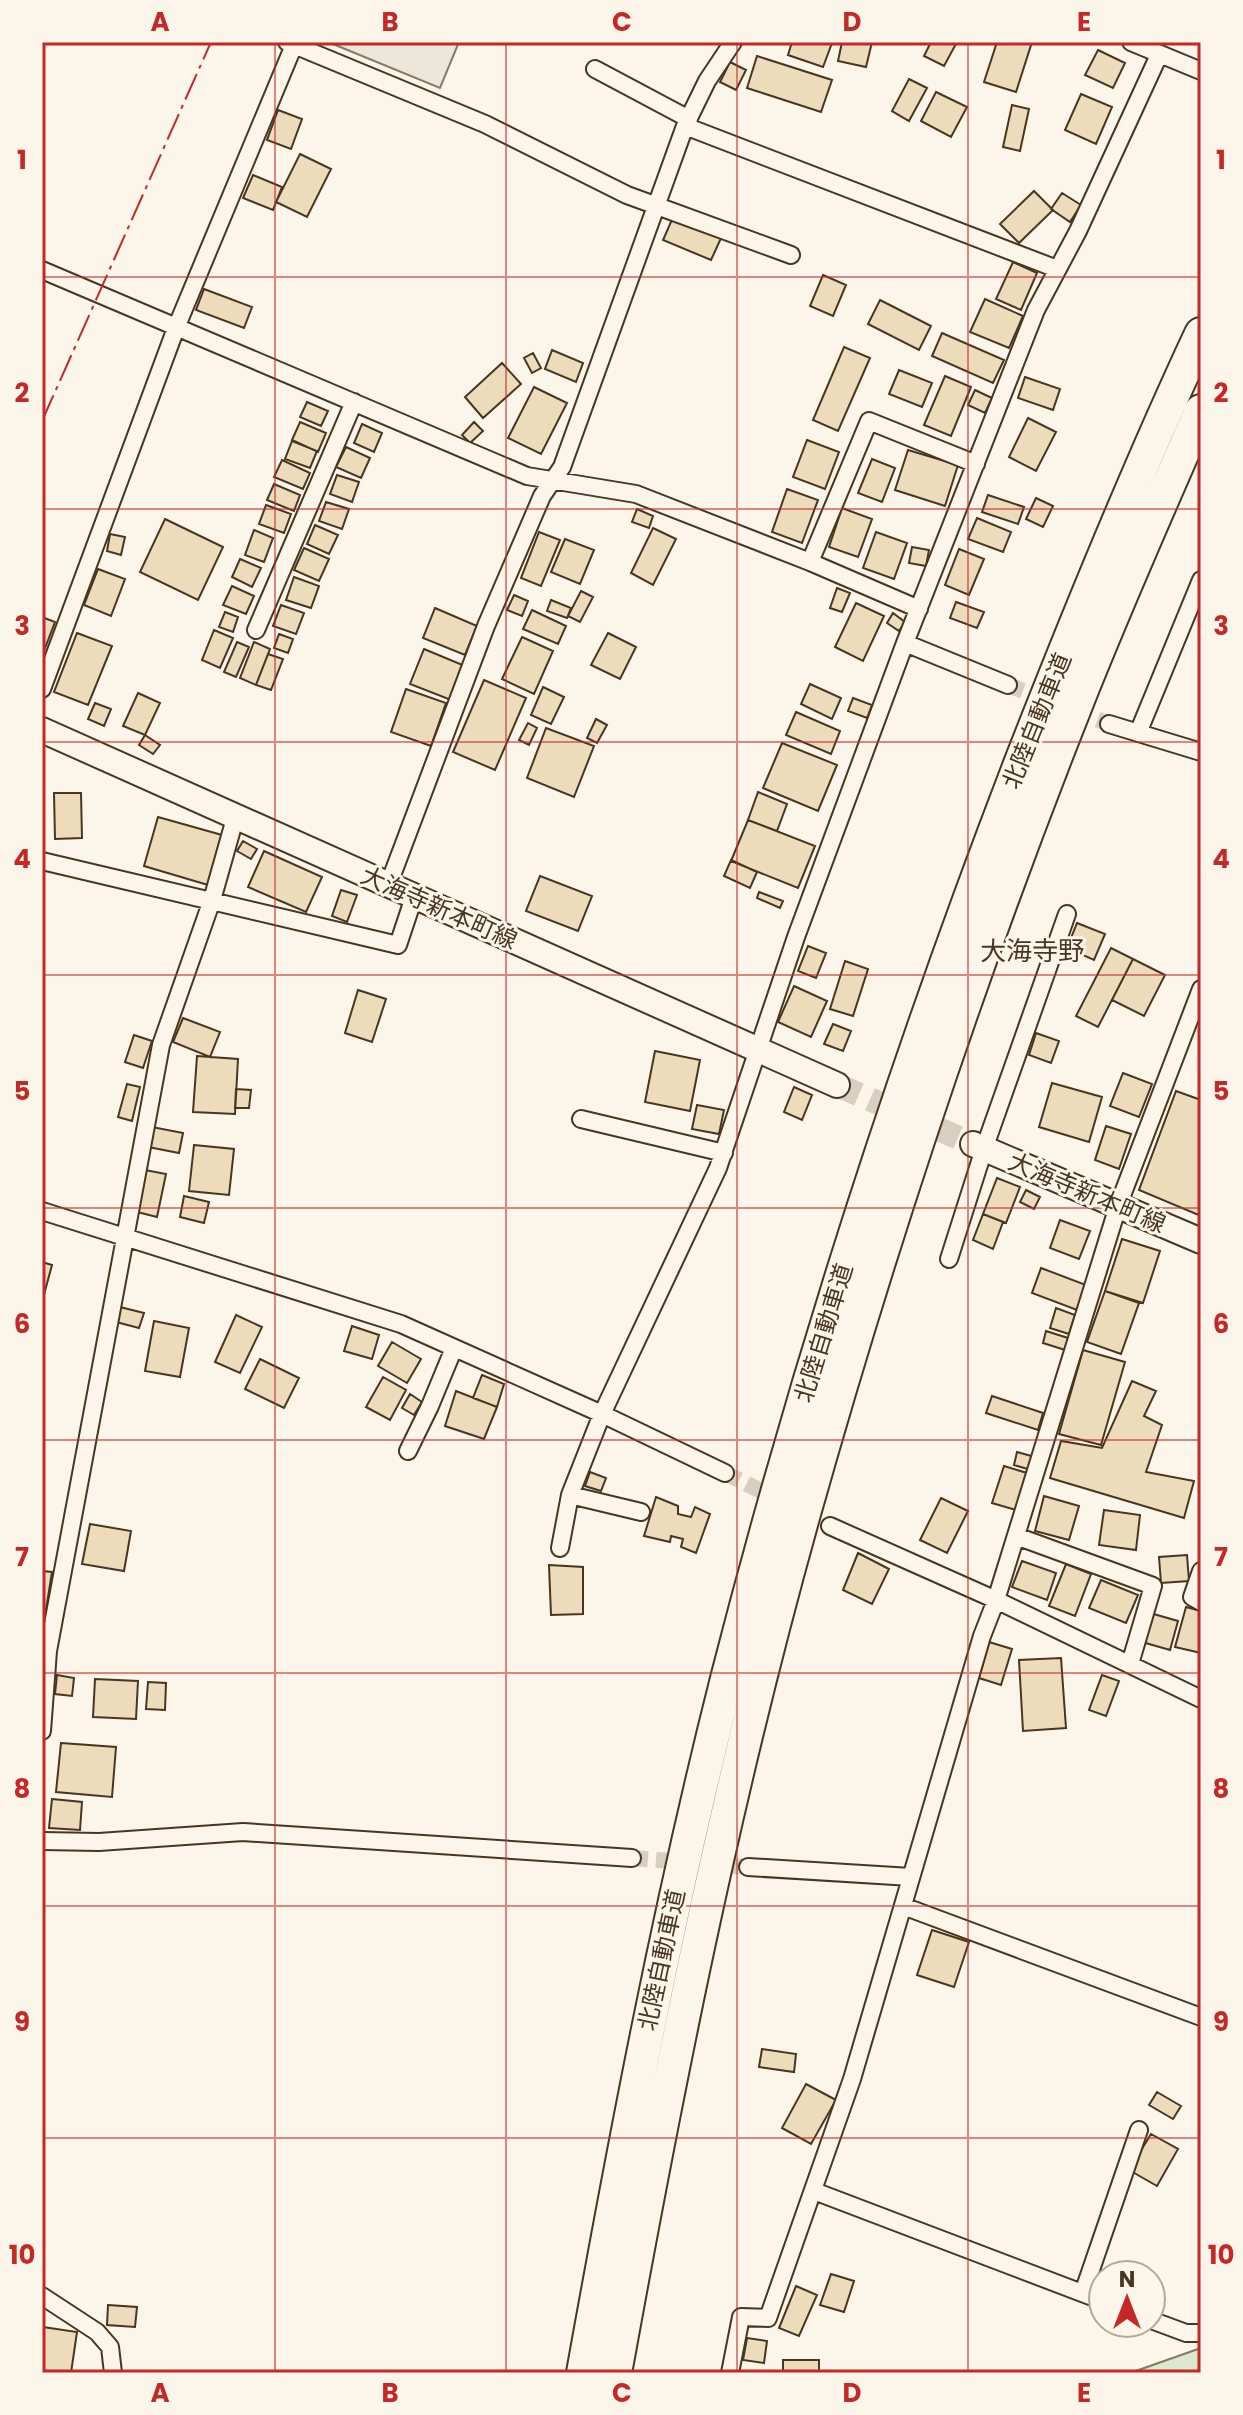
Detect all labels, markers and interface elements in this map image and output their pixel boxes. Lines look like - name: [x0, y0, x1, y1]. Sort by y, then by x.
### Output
- text: A: [150, 4, 170, 40]
- text: B: [381, 4, 399, 40]
- text: C: [612, 4, 632, 40]
- text: D: [843, 4, 862, 40]
- text: E: [1077, 4, 1091, 40]
- text: 1: [17, 142, 27, 178]
- text: 1: [1216, 142, 1226, 178]
- text: 2: [15, 375, 30, 411]
- text: 2: [1214, 375, 1229, 411]
- text: 3: [14, 608, 30, 644]
- text: 3: [1213, 608, 1229, 644]
- street label: 北陸自動車道: [994, 648, 1079, 794]
- text: 4: [13, 841, 31, 877]
- text: 4: [1212, 841, 1230, 877]
- street label: 大海寺新本町線: [356, 858, 523, 957]
- district label: 大海寺野: [980, 933, 1084, 969]
- text: 5: [14, 1073, 30, 1109]
- text: 5: [1213, 1073, 1229, 1109]
- street label: 大海寺新本町線: [1003, 1145, 1171, 1241]
- street label: 北陸自動車道: [787, 1259, 860, 1407]
- text: 6: [14, 1306, 30, 1342]
- text: 6: [1213, 1306, 1229, 1342]
- text: 7: [15, 1539, 29, 1575]
- text: 7: [1214, 1539, 1228, 1575]
- text: 8: [14, 1771, 30, 1807]
- text: 8: [1213, 1771, 1229, 1807]
- street label: 北陸自動車道: [630, 1886, 693, 2034]
- text: 9: [14, 2004, 30, 2040]
- text: 9: [1213, 2004, 1229, 2040]
- text: 10: [9, 2237, 35, 2273]
- text: 10: [1208, 2237, 1234, 2273]
- north arrow: [1087, 2259, 1167, 2339]
- text: N: [1119, 2264, 1135, 2295]
- text: A: [150, 2375, 170, 2411]
- text: B: [381, 2375, 399, 2411]
- text: C: [612, 2375, 632, 2411]
- text: D: [843, 2375, 862, 2411]
- text: E: [1077, 2375, 1091, 2411]

